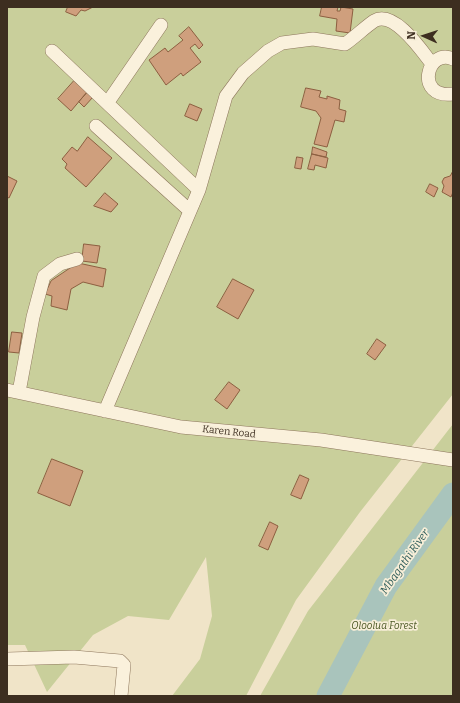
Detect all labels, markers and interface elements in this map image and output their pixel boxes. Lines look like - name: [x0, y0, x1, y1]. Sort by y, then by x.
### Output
- north arrow: [404, 16, 444, 56]
- text: N: [405, 31, 418, 40]
- street label: Karen Road: [202, 423, 256, 441]
- water label: Mbagathi River: [378, 527, 432, 597]
- park label: Oloolua Forest: [351, 620, 417, 632]

